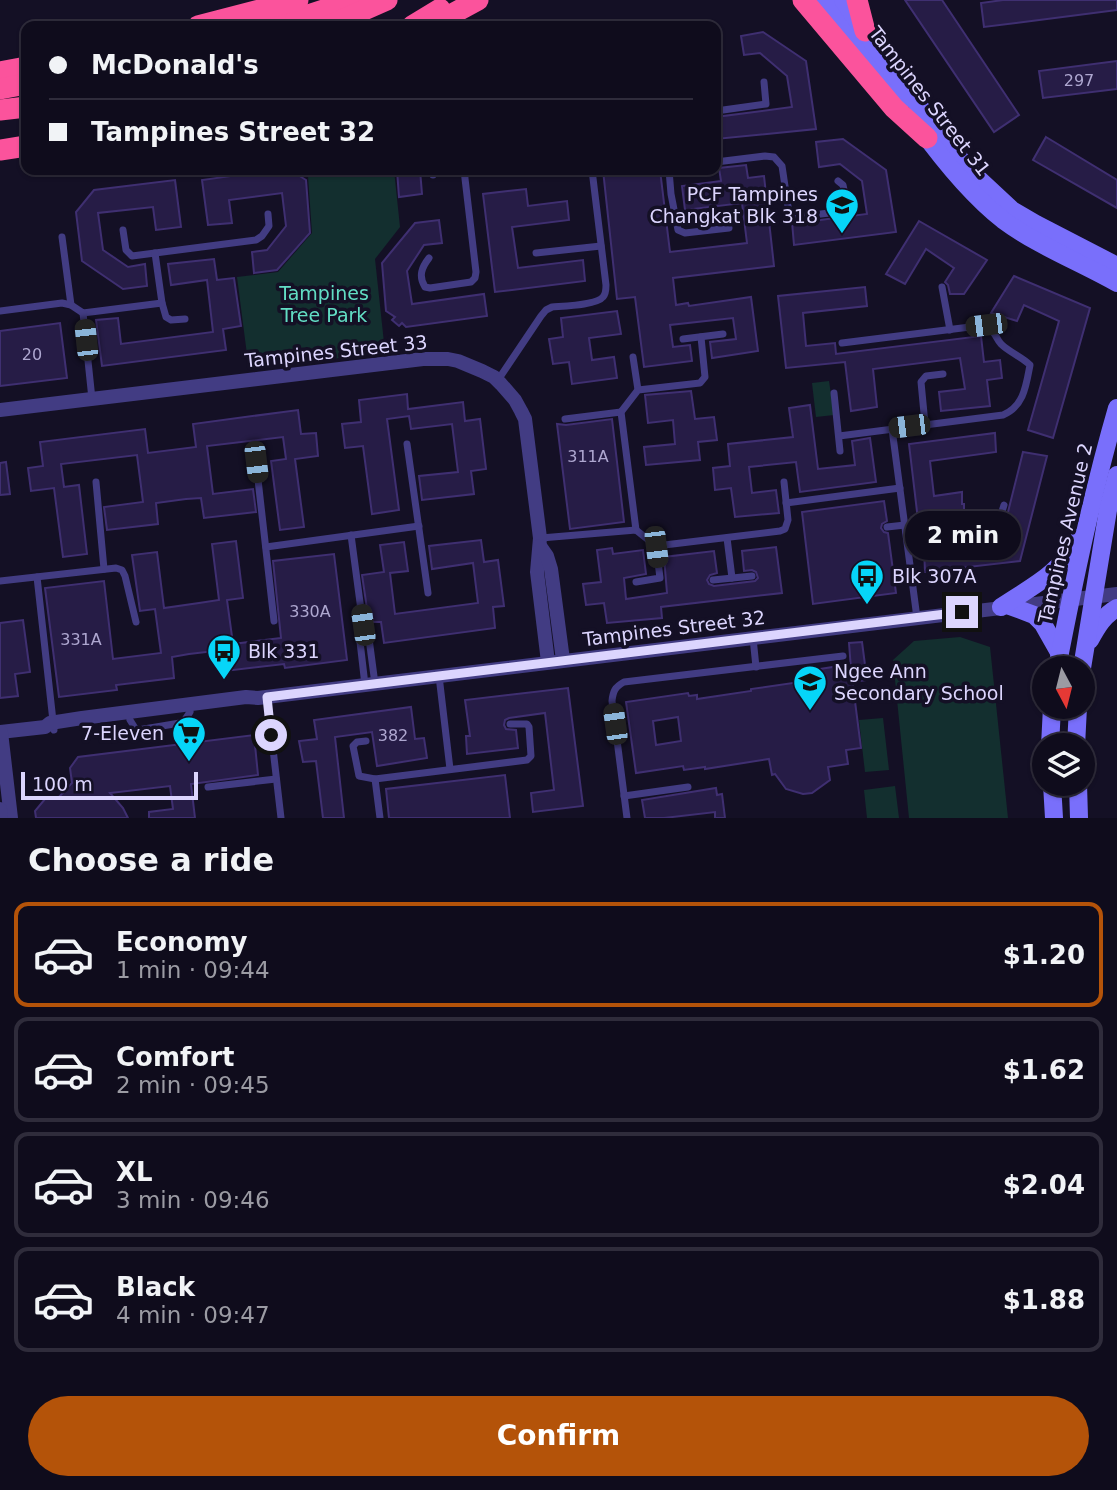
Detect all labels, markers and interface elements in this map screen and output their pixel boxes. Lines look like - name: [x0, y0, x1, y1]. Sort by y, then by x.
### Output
- street label: Tampines Street 31: [864, 21, 995, 180]
- text: McDonald's: [91, 50, 259, 80]
- house number: 297: [1064, 71, 1094, 90]
- text: Tampines Street 32: [91, 117, 375, 147]
- place label: PCF Tampines Changkat Blk 318: [650, 183, 818, 227]
- school or university icon: PCF Tampines Changkat Blk 318: [823, 186, 861, 235]
- park label: Tampines Tree Park: [278, 282, 369, 326]
- car: [964, 312, 1009, 338]
- car: [74, 318, 99, 362]
- street label: Tampines Street 33: [243, 330, 428, 372]
- house number: 20: [22, 345, 42, 364]
- car: [887, 413, 932, 439]
- car: [244, 440, 269, 484]
- street label: Tampines Avenue 2: [1033, 441, 1096, 626]
- house number: 311A: [567, 447, 609, 466]
- callout: 2 min: [904, 510, 1020, 560]
- text: 2 min: [927, 522, 999, 548]
- car: [644, 525, 669, 569]
- bus stop icon: Blk 307A: [848, 557, 886, 606]
- place label: Blk 307A: [892, 565, 977, 587]
- route end: [946, 596, 978, 628]
- house number: 330A: [289, 602, 331, 621]
- car: [350, 603, 377, 647]
- street label: Tampines Street 32: [581, 606, 766, 650]
- house number: 331A: [60, 630, 102, 649]
- bus stop icon: Blk 331: [205, 632, 243, 681]
- place label: Blk 331: [248, 640, 320, 662]
- north arrow: [1032, 656, 1096, 719]
- map controls: [1032, 656, 1095, 796]
- place label: Ngee Ann Secondary School: [834, 660, 1004, 704]
- school or university icon: Ngee Ann Secondary School: [791, 663, 829, 712]
- car: [602, 702, 629, 746]
- supermarket icon: 7-Eleven: [170, 714, 208, 763]
- route start: [255, 719, 287, 751]
- place label: 7-Eleven: [81, 722, 164, 744]
- house number: 382: [378, 726, 408, 745]
- button: layers: [1032, 733, 1095, 796]
- scale bar: [21, 769, 198, 801]
- text: 100 m: [32, 773, 93, 795]
- text: Choose a ride: [28, 841, 274, 879]
- icon: car: [32, 923, 95, 986]
- text: Economy: [116, 927, 247, 957]
- text: $1.20: [1003, 940, 1085, 970]
- text: 1 min · 09:44: [116, 957, 270, 983]
- icon: car: [32, 1038, 95, 1101]
- text: Comfort: [116, 1042, 234, 1072]
- text: $1.62: [1003, 1055, 1085, 1085]
- text: 2 min · 09:45: [116, 1072, 270, 1098]
- icon: car: [32, 1153, 95, 1216]
- text: XL: [116, 1157, 153, 1187]
- text: $2.04: [1003, 1170, 1085, 1200]
- text: 3 min · 09:46: [116, 1187, 270, 1213]
- icon: car: [32, 1268, 95, 1331]
- text: Black: [116, 1272, 195, 1302]
- text: $1.88: [1003, 1285, 1085, 1315]
- text: 4 min · 09:47: [116, 1302, 270, 1328]
- button: Confirm: [28, 1396, 1089, 1476]

